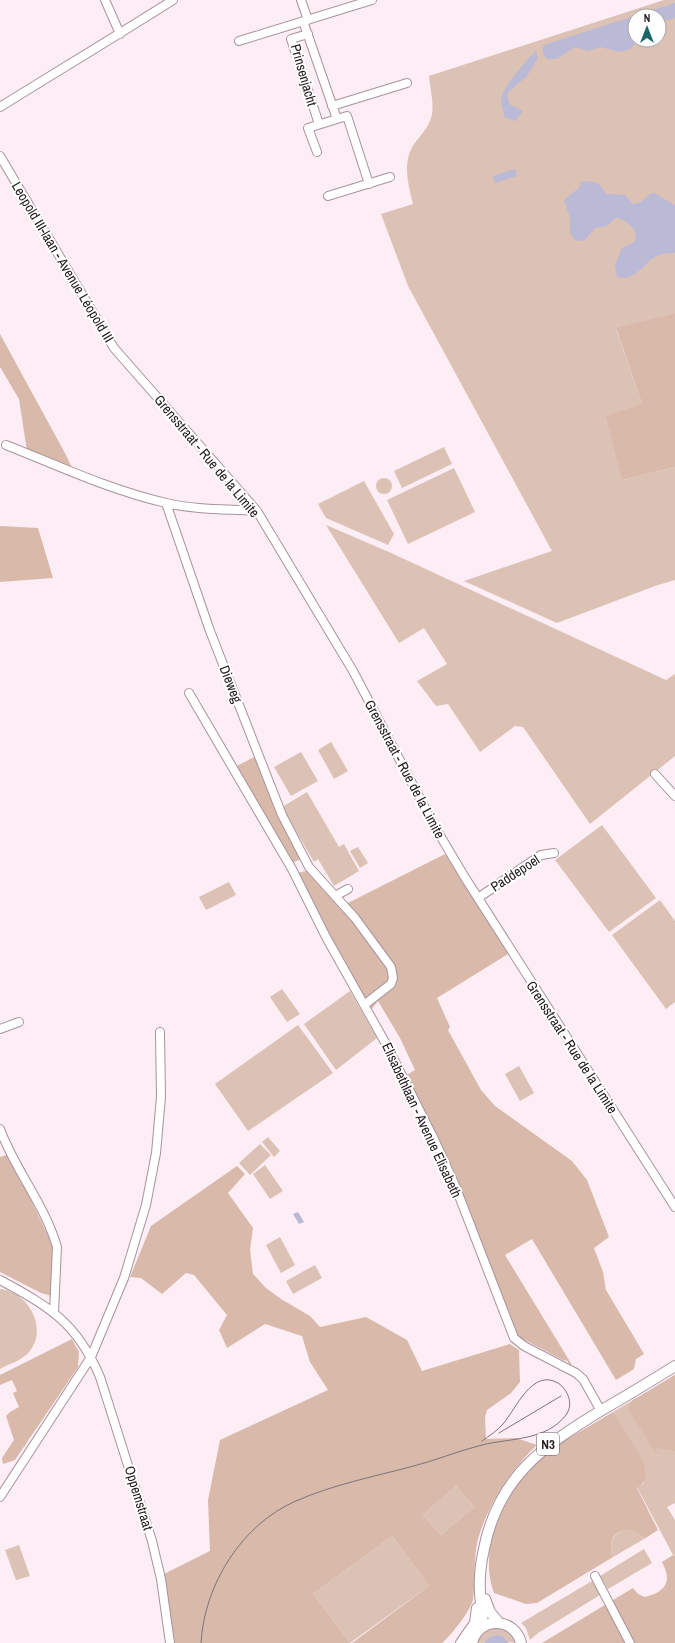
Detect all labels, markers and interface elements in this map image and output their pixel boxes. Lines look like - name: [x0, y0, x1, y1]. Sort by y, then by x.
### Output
- north arrow: [627, 8, 667, 48]
- text: N: [644, 11, 650, 25]
- street label: Prinsenjacht: [287, 42, 321, 108]
- street label: Leopold III-laan - Avenue Léopold III: [8, 178, 118, 346]
- street label: Grensstraat - Rue de la Limite: [150, 391, 264, 521]
- street label: Dieweg: [216, 663, 247, 706]
- street label: Grensstraat - Rue de la Limite: [361, 697, 449, 841]
- street label: Paddepoel: [487, 850, 543, 896]
- street label: Grensstraat - Rue de la Limite: [522, 977, 622, 1117]
- street label: Elisabethlaan - Avenue Elisabeth: [378, 1040, 466, 1200]
- road number: N3: [537, 1433, 559, 1455]
- street label: Oppemstraat: [121, 1464, 157, 1532]

